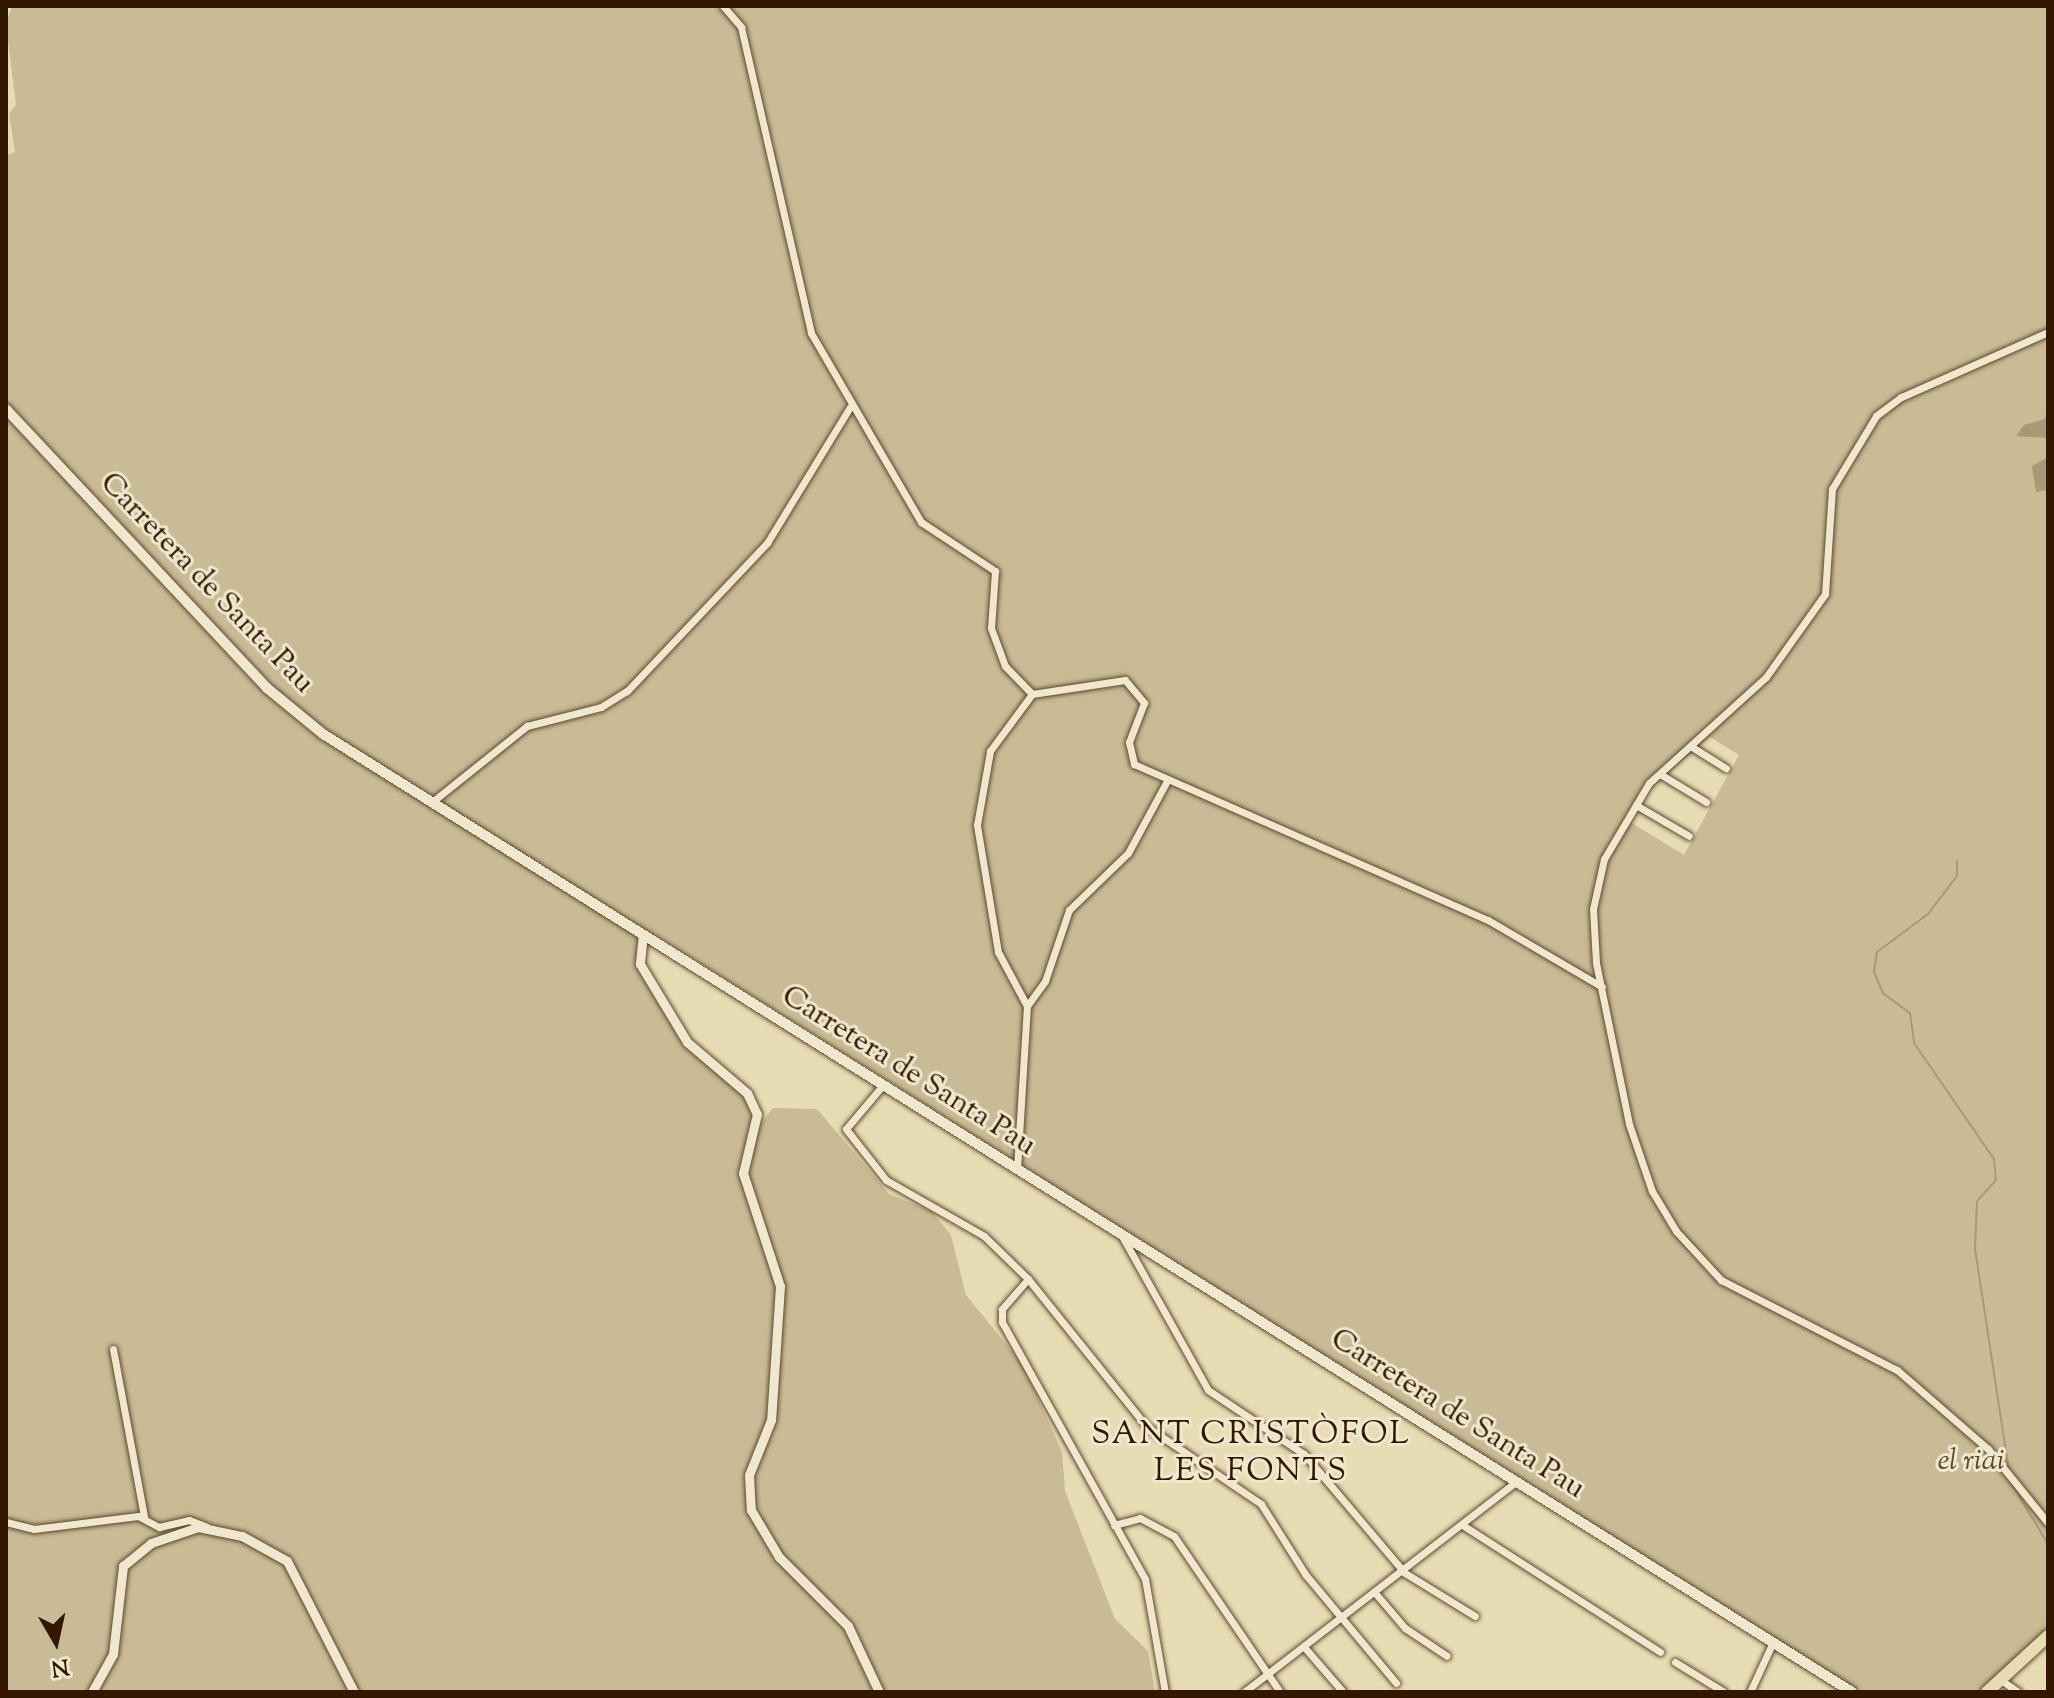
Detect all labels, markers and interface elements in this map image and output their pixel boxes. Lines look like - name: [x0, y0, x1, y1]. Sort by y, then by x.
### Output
- street label: Carretera de Santa Pau: [91, 466, 321, 702]
- street label: Carretera de Santa Pau: [774, 979, 1042, 1165]
- street label: Carretera de Santa Pau: [1323, 1322, 1591, 1508]
- district label: SANT CRISTÒFOL LES FONTS: [1091, 1417, 1411, 1492]
- park label: el riai: [1937, 1444, 2005, 1480]
- north arrow: [16, 1602, 96, 1682]
- text: N: [49, 1649, 71, 1683]

